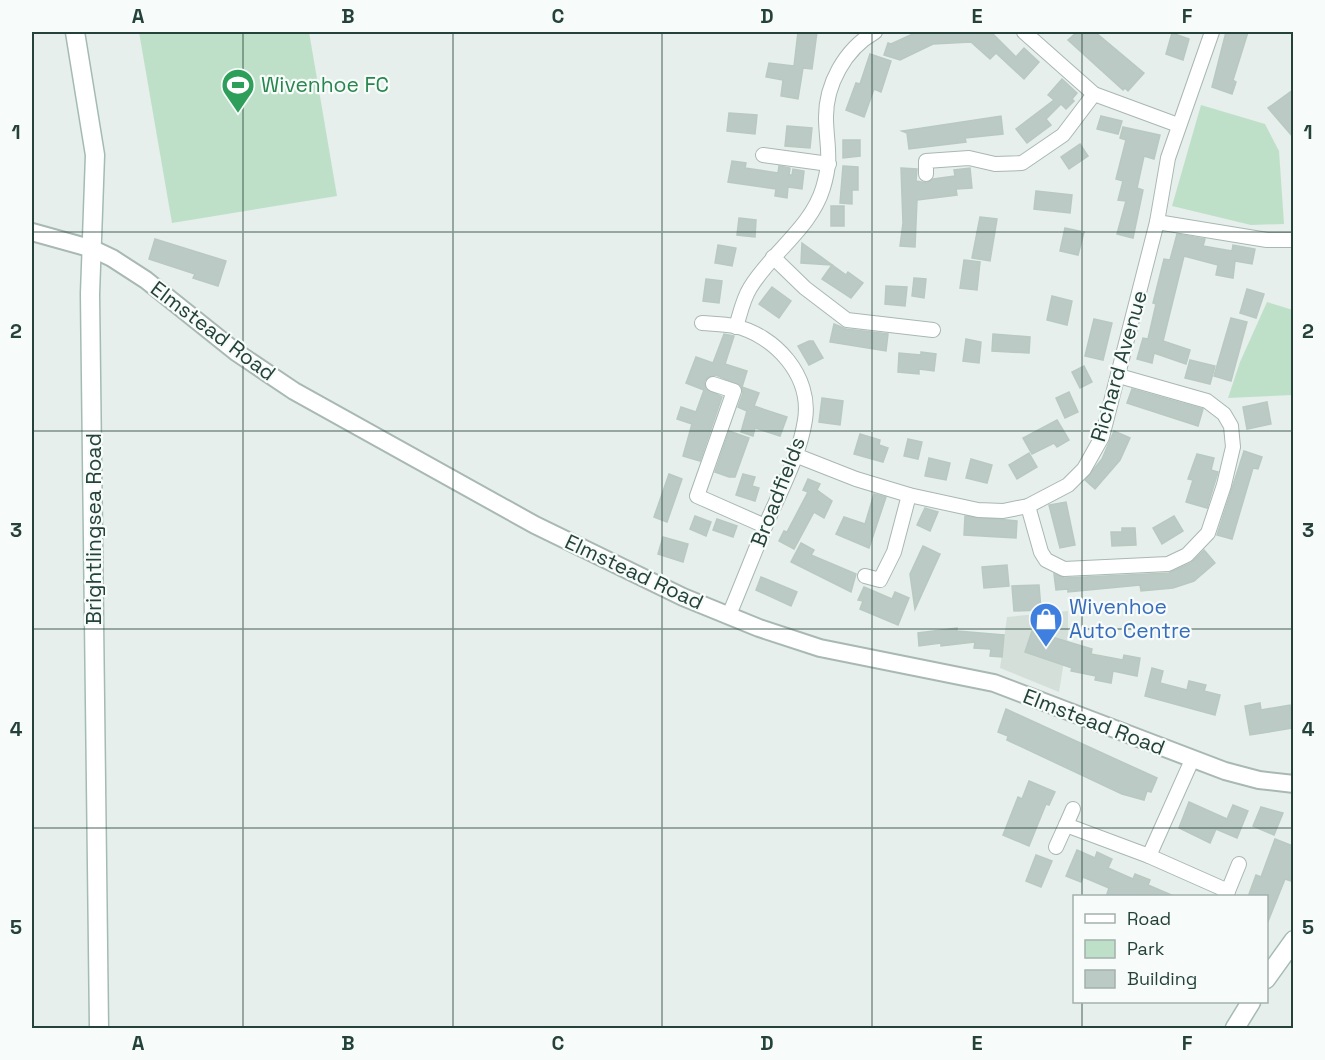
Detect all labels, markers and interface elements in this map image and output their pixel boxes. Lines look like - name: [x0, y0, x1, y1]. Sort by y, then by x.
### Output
- text: A: [132, 3, 145, 29]
- text: B: [341, 3, 355, 29]
- text: C: [552, 3, 565, 29]
- text: D: [760, 3, 774, 29]
- text: E: [971, 3, 983, 29]
- text: F: [1182, 3, 1193, 29]
- sports icon: Wivenhoe FC: [220, 67, 256, 114]
- place label: Wivenhoe FC: [261, 71, 389, 98]
- text: 1: [11, 119, 21, 145]
- text: 1: [1303, 119, 1313, 145]
- street label: Elmstead Road: [145, 275, 281, 386]
- street label: Richard Avenue: [1084, 287, 1153, 445]
- text: 2: [10, 318, 22, 344]
- text: 2: [1302, 318, 1314, 344]
- street label: Brightlingsea Road: [80, 433, 107, 625]
- street label: Broadfields: [744, 433, 811, 551]
- text: 3: [10, 517, 22, 543]
- text: 3: [1302, 517, 1314, 543]
- street label: Elmstead Road: [561, 528, 708, 615]
- place label: Wivenhoe Auto Centre: [1069, 593, 1191, 644]
- shop icon: Wivenhoe Auto Centre: [1028, 601, 1064, 648]
- street label: Elmstead Road: [1019, 682, 1169, 761]
- text: 4: [10, 716, 23, 742]
- text: 4: [1302, 716, 1315, 742]
- legend: [1073, 895, 1268, 1003]
- text: Road: [1127, 907, 1171, 930]
- text: 5: [10, 914, 22, 940]
- text: 5: [1302, 914, 1314, 940]
- text: Park: [1127, 937, 1165, 960]
- text: Building: [1127, 967, 1197, 990]
- text: A: [132, 1030, 145, 1056]
- text: B: [341, 1030, 355, 1056]
- text: C: [552, 1030, 565, 1056]
- text: D: [760, 1030, 774, 1056]
- text: E: [971, 1030, 983, 1056]
- text: F: [1182, 1030, 1193, 1056]

